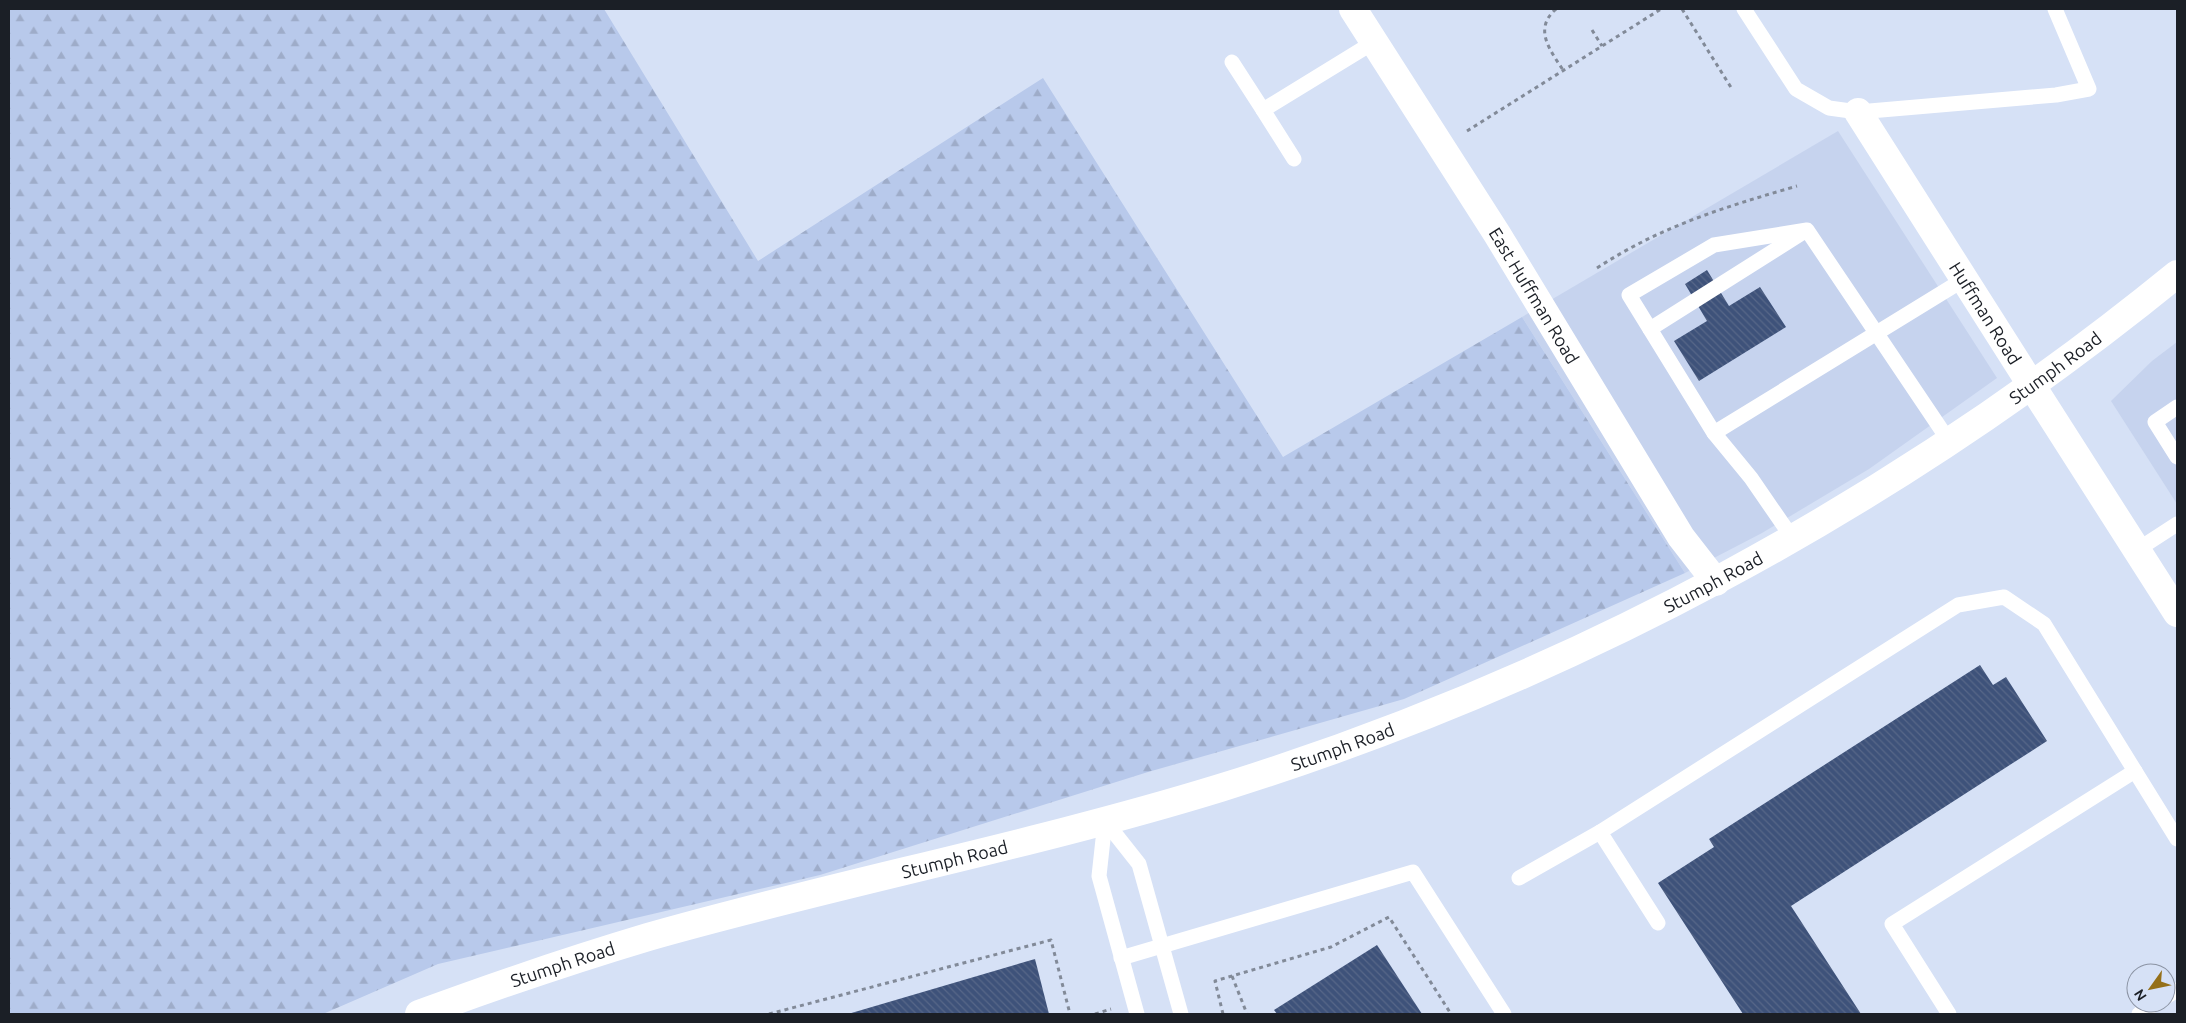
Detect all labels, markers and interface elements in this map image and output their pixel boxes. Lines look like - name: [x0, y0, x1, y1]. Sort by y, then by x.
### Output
- street label: East Huffman Road: [1485, 224, 1583, 367]
- street label: Huffman Road: [1946, 258, 2025, 368]
- street label: Stumph Road: [2005, 327, 2105, 408]
- street label: Stumph Road: [1660, 547, 1766, 616]
- street label: Stumph Road: [1288, 719, 1397, 774]
- street label: Stumph Road: [899, 836, 1010, 882]
- street label: Stumph Road: [508, 938, 617, 991]
- north arrow: [2126, 963, 2176, 1013]
- text: N: [2131, 986, 2150, 1004]

